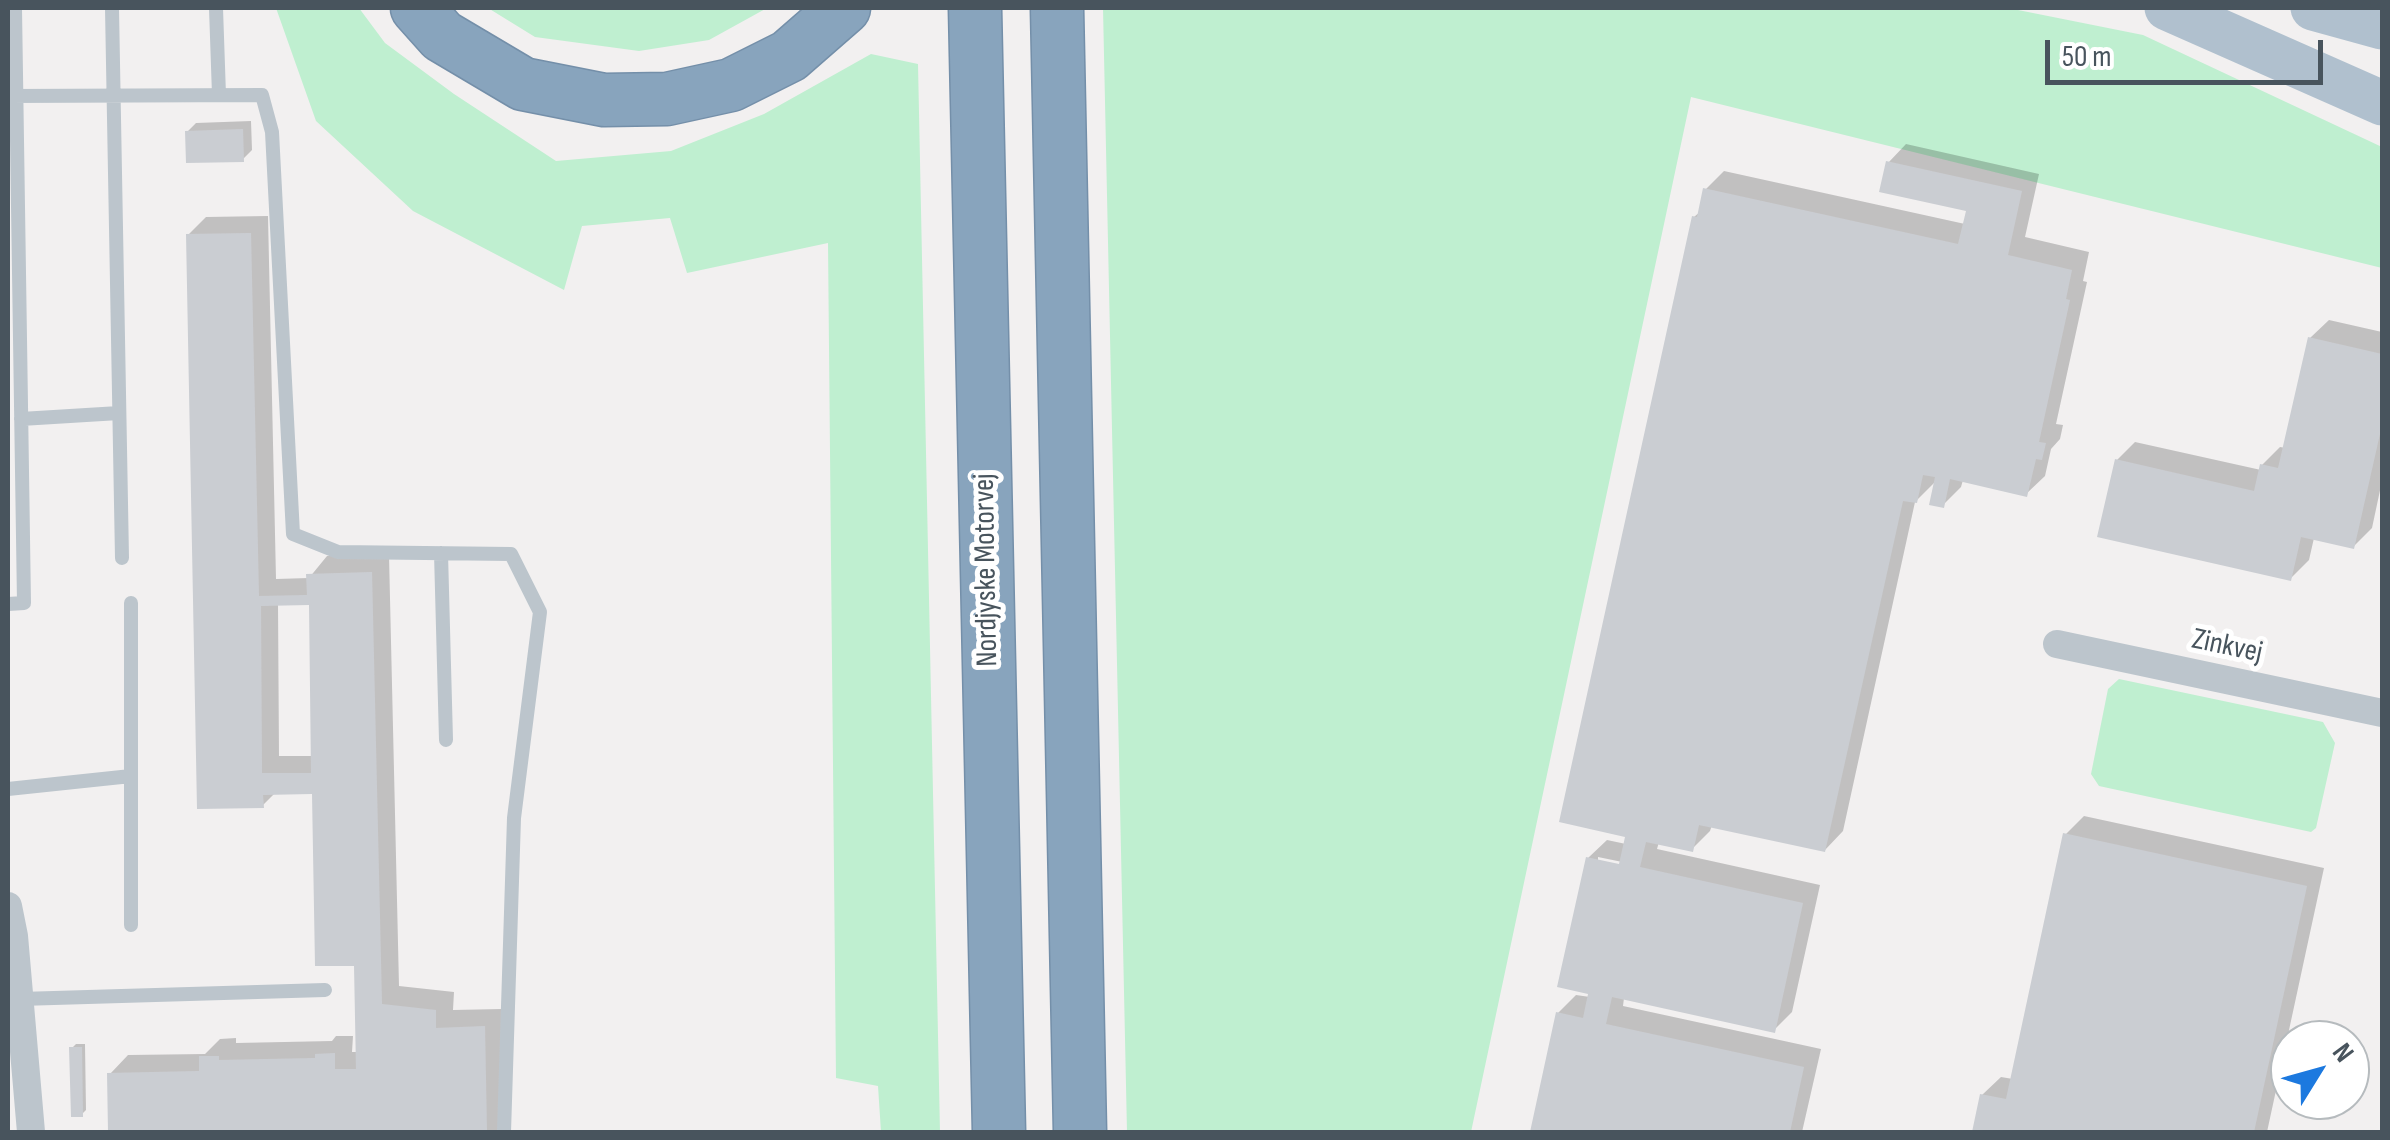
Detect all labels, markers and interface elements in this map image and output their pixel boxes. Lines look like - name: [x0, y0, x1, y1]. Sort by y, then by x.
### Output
- scale bar: [2050, 20, 2328, 82]
- text: 50 m: [2062, 39, 2111, 75]
- street label: Nordjyske Motorvej: [967, 473, 1007, 667]
- street label: Zinkvej: [2188, 622, 2266, 672]
- north arrow: [2270, 1020, 2370, 1120]
- text: N: [2325, 1037, 2360, 1069]

